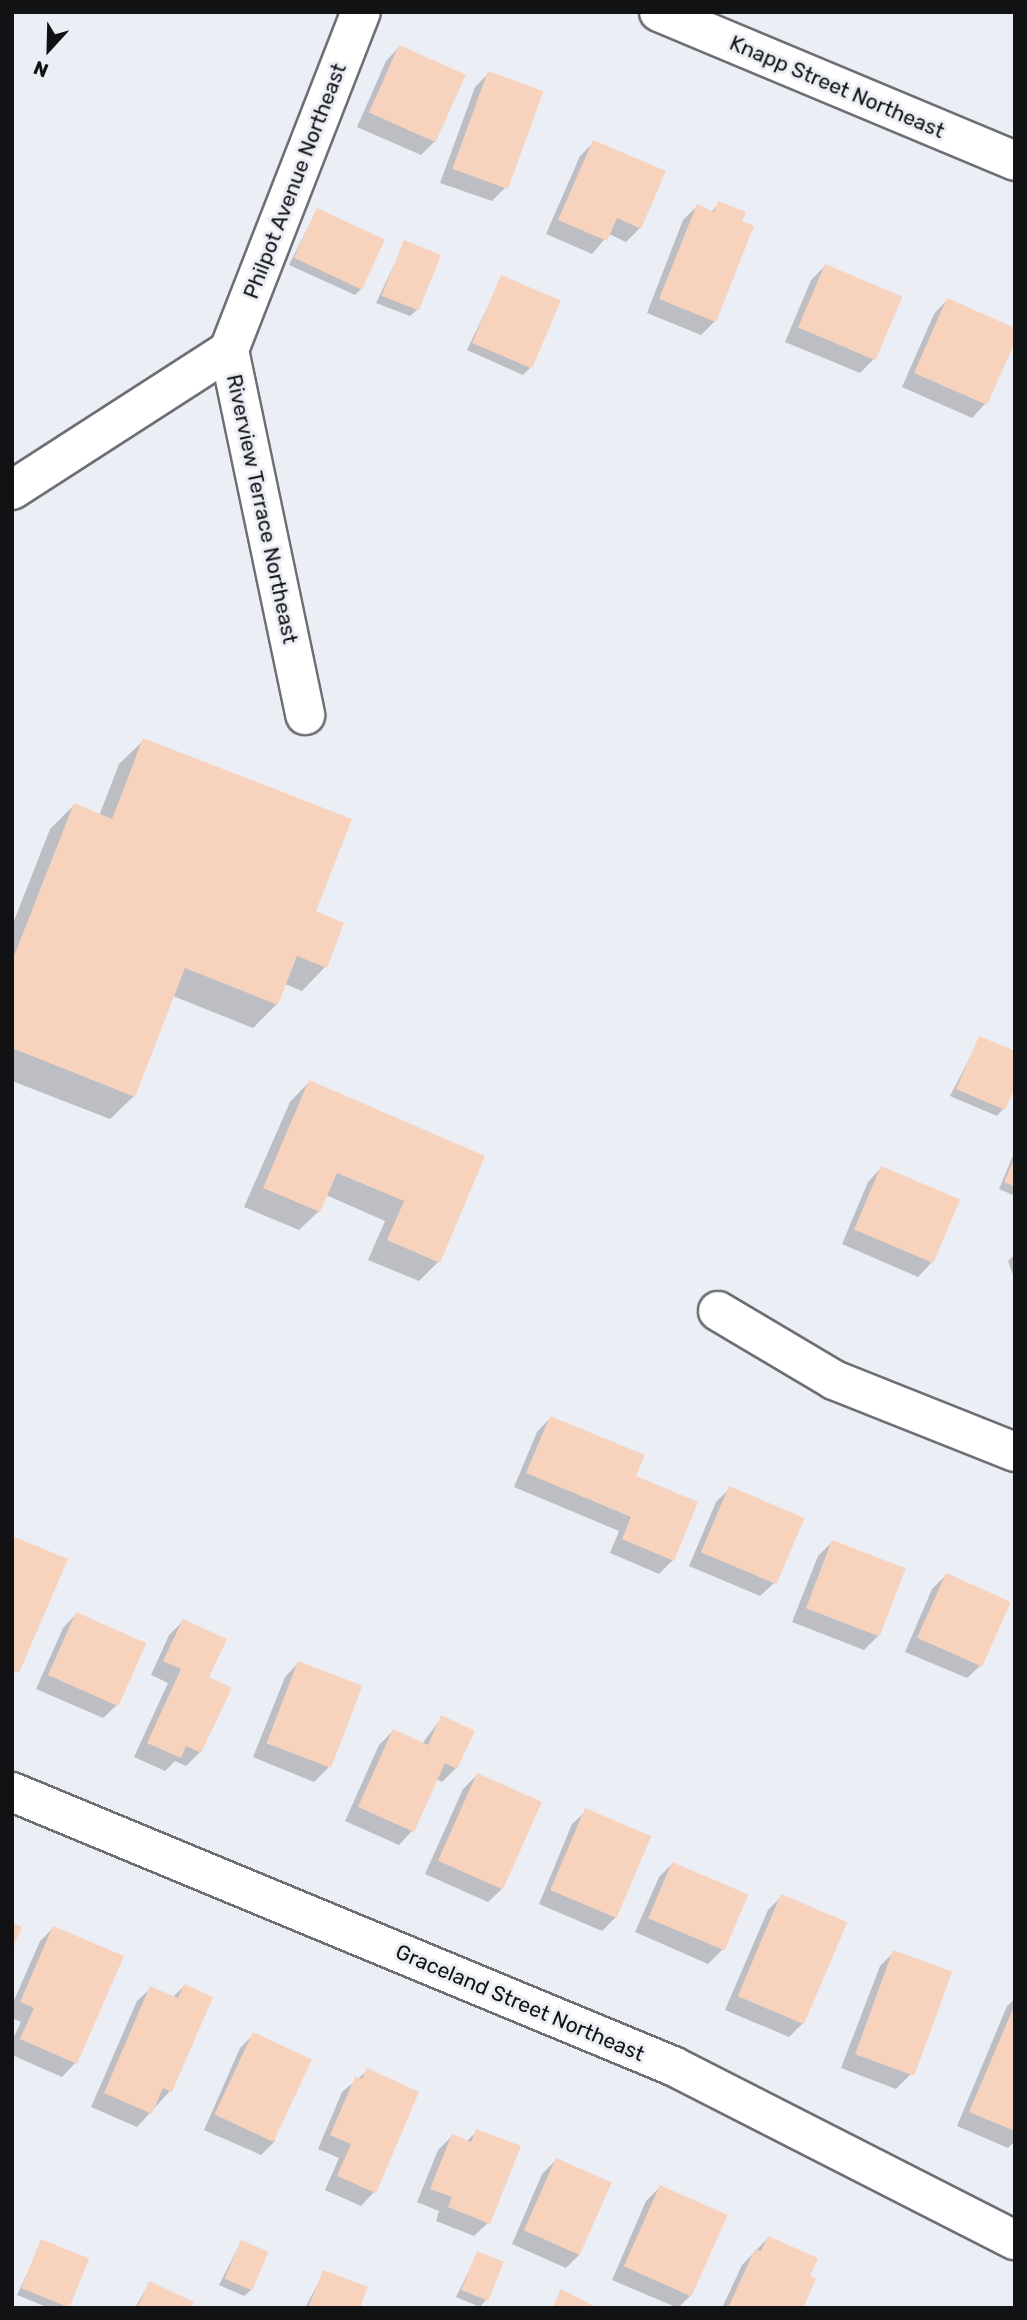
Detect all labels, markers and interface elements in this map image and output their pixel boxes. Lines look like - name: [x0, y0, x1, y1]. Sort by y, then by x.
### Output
- north arrow: [14, 14, 84, 84]
- street label: Knapp Street Northeast: [726, 30, 948, 144]
- text: N: [30, 56, 52, 82]
- street label: Philpot Avenue Northeast: [238, 59, 352, 303]
- street label: Riverview Terrace Northeast: [221, 372, 303, 646]
- street label: Graceland Street Northeast: [392, 1939, 648, 2067]

